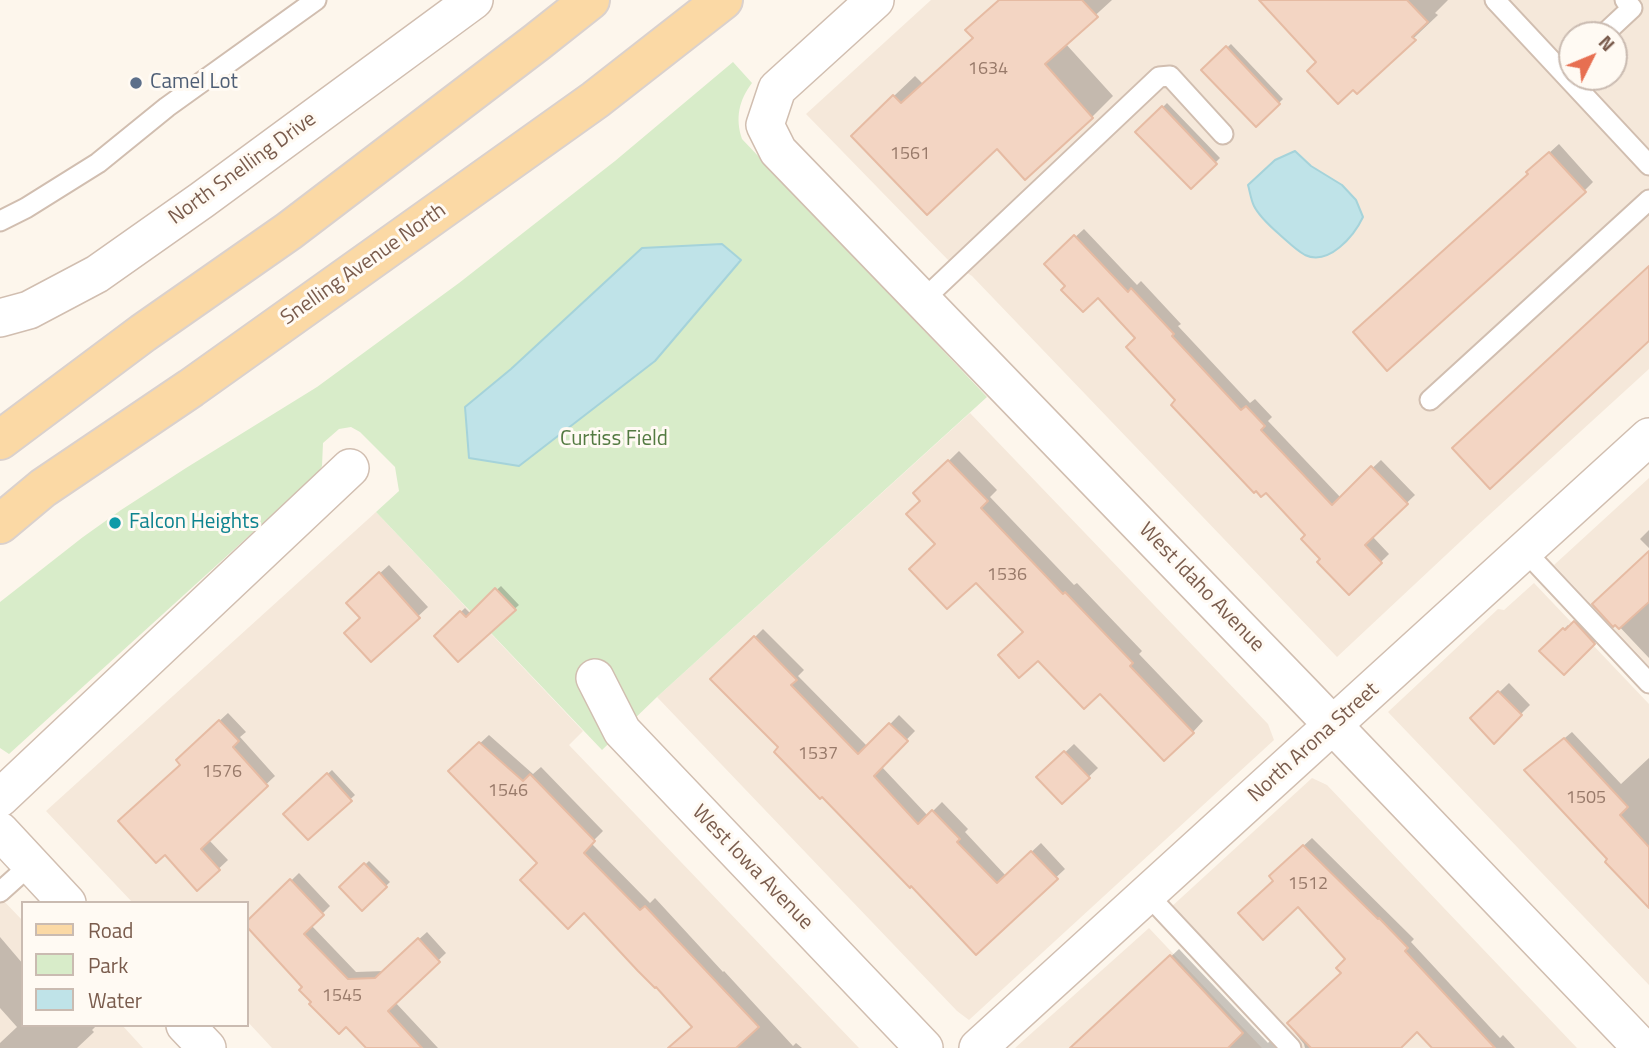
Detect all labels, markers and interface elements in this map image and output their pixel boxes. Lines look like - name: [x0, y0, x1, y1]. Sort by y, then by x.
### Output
- north arrow: [1558, 21, 1628, 91]
- text: N: [1592, 28, 1622, 57]
- house number: 1634: [968, 59, 1008, 81]
- place label: Camel Lot: [150, 70, 238, 96]
- marker: Camel Lot: [128, 75, 144, 91]
- street label: North Snelling Drive: [164, 107, 322, 231]
- house number: 1561: [890, 144, 930, 166]
- street label: Snelling Avenue North: [277, 199, 451, 331]
- park label: Curtiss Field: [560, 427, 668, 453]
- place label: Falcon Heights: [129, 510, 259, 536]
- marker: Falcon Heights: [107, 515, 123, 531]
- street label: West Idaho Avenue: [1133, 518, 1269, 658]
- house number: 1536: [987, 565, 1027, 587]
- street label: North Arona Street: [1244, 678, 1384, 808]
- house number: 1537: [798, 744, 838, 766]
- house number: 1576: [202, 762, 242, 784]
- house number: 1546: [488, 781, 528, 803]
- house number: 1505: [1566, 788, 1606, 810]
- street label: West Iowa Avenue: [686, 801, 818, 935]
- house number: 1512: [1288, 874, 1328, 896]
- legend: [21, 901, 248, 1027]
- text: Road: [88, 914, 133, 946]
- text: Park: [88, 949, 128, 981]
- text: Water: [88, 984, 142, 1016]
- house number: 1545: [322, 986, 362, 1008]

